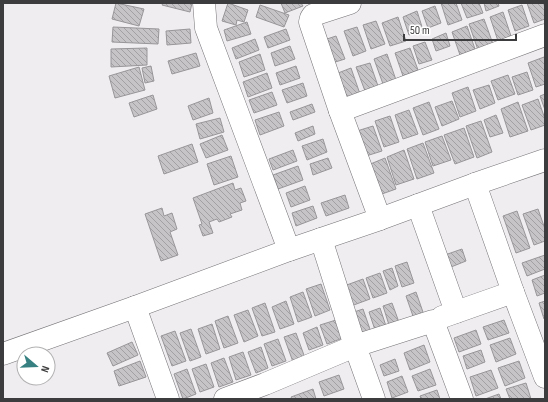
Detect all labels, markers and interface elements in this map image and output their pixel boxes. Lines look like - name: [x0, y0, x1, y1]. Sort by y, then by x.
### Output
- scale bar: [404, 16, 516, 42]
- text: 50 m: [410, 23, 430, 38]
- north arrow: [16, 346, 56, 386]
- text: N: [38, 364, 52, 374]

